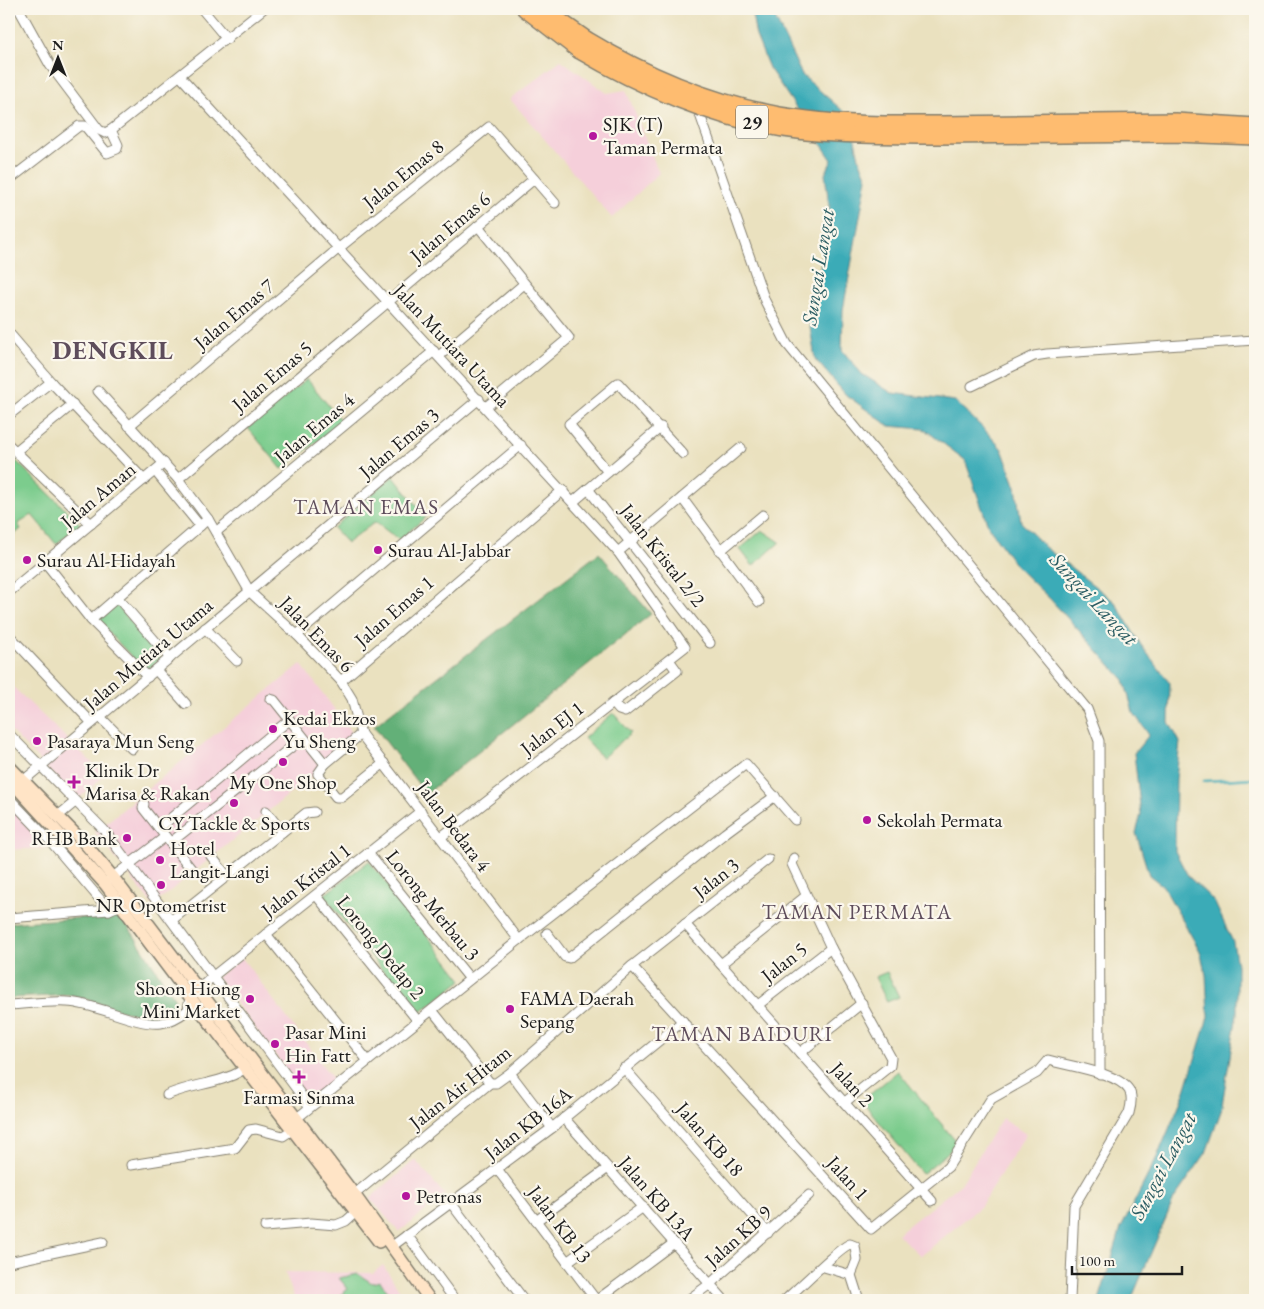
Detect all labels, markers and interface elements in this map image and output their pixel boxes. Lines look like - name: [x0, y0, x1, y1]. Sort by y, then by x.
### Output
- north arrow: [32, 32, 82, 82]
- text: N: [52, 36, 64, 54]
- road number: 29: [736, 105, 768, 138]
- place label: SJK (T) Taman Permata: [603, 111, 723, 160]
- marker: SJK (T) Taman Permata: [587, 130, 599, 142]
- street label: Jalan Emas 8: [356, 133, 449, 216]
- street label: Jalan Emas 6: [403, 186, 496, 269]
- water label: Sungai Langat: [795, 206, 840, 328]
- street label: Jalan Emas 7: [187, 273, 280, 356]
- street label: Jalan Mutiara Utama: [386, 276, 516, 413]
- district label: DENGKIL: [52, 334, 174, 366]
- street label: Jalan Emas 5: [225, 335, 318, 418]
- street label: Jalan Emas 4: [267, 387, 360, 470]
- street label: Jalan Emas 3: [352, 402, 445, 485]
- street label: Jalan Aman: [54, 456, 141, 535]
- district label: TAMAN EMAS: [293, 493, 439, 520]
- street label: Jalan Kristal 2/2: [613, 497, 712, 612]
- place label: Surau Al-Jabbar: [388, 537, 511, 563]
- marker: Surau Al-Jabbar: [372, 544, 384, 556]
- water label: Sungai Langat: [1044, 546, 1145, 652]
- place label: Surau Al-Hidayah: [37, 547, 176, 573]
- marker: Surau Al-Hidayah: [21, 554, 33, 566]
- street label: Jalan Emas 1: [347, 569, 439, 654]
- street label: Jalan Emas 6: [273, 589, 360, 678]
- street label: Jalan Mutiara Utama: [76, 592, 218, 717]
- street label: Jalan EJ 1: [513, 695, 589, 762]
- place label: Kedai Ekzos Yu Sheng: [283, 705, 376, 754]
- marker: Kedai Ekzos Yu Sheng: [267, 723, 279, 735]
- place label: Pasaraya Mun Seng: [47, 728, 194, 754]
- marker: Pasaraya Mun Seng: [31, 735, 43, 747]
- marker: My One Shop: [277, 756, 289, 768]
- place label: Klinik Dr Marisa & Rakan: [85, 757, 210, 806]
- place label: My One Shop: [229, 769, 337, 795]
- street label: Jalan Bedara 4: [410, 774, 497, 877]
- marker: Klinik Dr Marisa & Rakan: [67, 775, 81, 789]
- marker: CY Tackle & Sports: [228, 797, 240, 809]
- place label: Sekolah Permata: [877, 807, 1002, 833]
- place label: CY Tackle & Sports: [158, 810, 310, 836]
- marker: Sekolah Permata: [861, 814, 873, 826]
- place label: RHB Bank: [31, 825, 118, 851]
- marker: RHB Bank: [121, 832, 133, 844]
- place label: Hotel Langit-Langi: [170, 835, 269, 884]
- street label: Jalan Kristal 1: [254, 837, 356, 924]
- street label: Lorong Merbau 3: [380, 844, 486, 966]
- street label: Jalan 3: [686, 852, 744, 905]
- marker: Hotel Langit-Langi: [154, 854, 166, 866]
- marker: NR Optometrist: [155, 879, 167, 891]
- street label: Lorong Dedap 2: [331, 890, 431, 1005]
- place label: NR Optometrist: [96, 892, 227, 918]
- district label: TAMAN PERMATA: [762, 898, 952, 925]
- street label: Jalan 5: [754, 936, 812, 989]
- place label: Shoon Hiong Mini Market: [136, 975, 241, 1024]
- place label: FAMA Daerah Sepang: [520, 985, 634, 1034]
- marker: Shoon Hiong Mini Market: [244, 993, 256, 1005]
- marker: FAMA Daerah Sepang: [504, 1003, 516, 1015]
- place label: Pasar Mini Hin Fatt: [285, 1019, 367, 1068]
- district label: TAMAN BAIDURI: [651, 1020, 833, 1047]
- marker: Pasar Mini Hin Fatt: [269, 1038, 281, 1050]
- street label: Jalan Air Hitam: [402, 1039, 517, 1136]
- street label: Jalan 2: [824, 1055, 879, 1112]
- marker: Farmasi Sinma: [293, 1071, 305, 1083]
- street label: Jalan KB 16A: [477, 1080, 577, 1167]
- place label: Farmasi Sinma: [243, 1084, 355, 1110]
- street label: Jalan KB 18: [669, 1095, 750, 1182]
- water label: Sungai Langat: [1123, 1107, 1203, 1225]
- street label: Jalan KB 13A: [612, 1149, 701, 1246]
- street label: Jalan 1: [820, 1149, 875, 1206]
- street label: Jalan KB 13: [521, 1178, 598, 1268]
- place label: Petronas: [416, 1183, 482, 1209]
- marker: Petronas: [400, 1190, 412, 1202]
- street label: Jalan KB 9: [698, 1199, 777, 1274]
- scale bar: [1072, 1244, 1182, 1276]
- text: 100 m: [1079, 1251, 1116, 1270]

